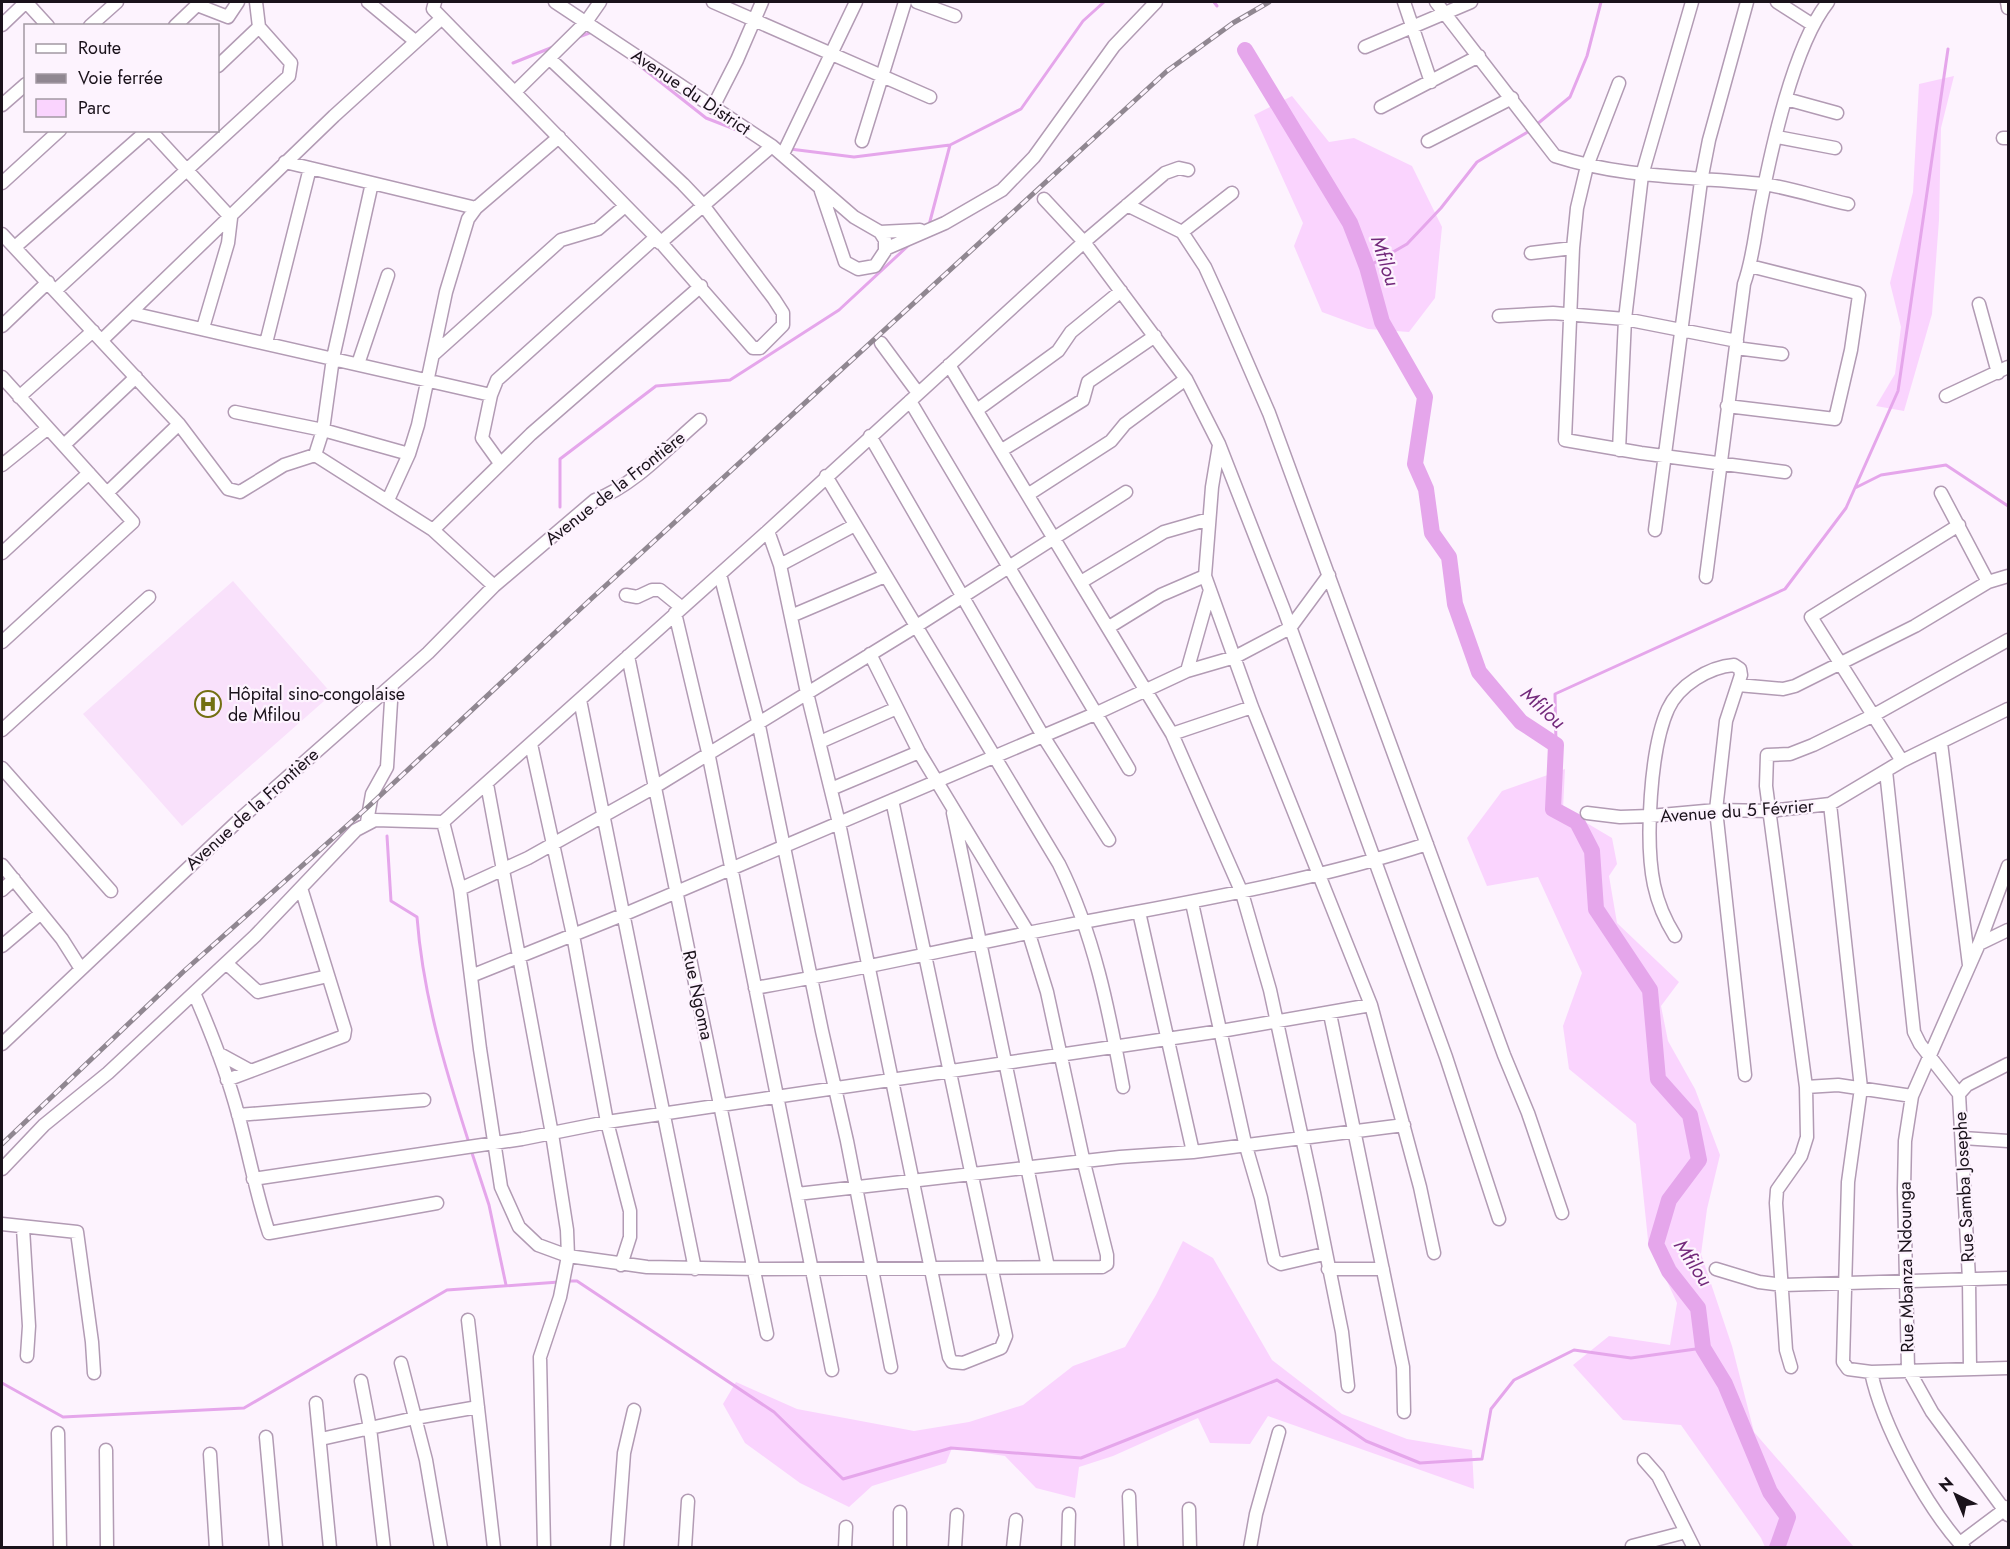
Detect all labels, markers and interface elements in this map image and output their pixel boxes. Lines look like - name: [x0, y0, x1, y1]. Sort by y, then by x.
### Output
- legend: [24, 24, 219, 132]
- text: Route: [78, 35, 121, 61]
- street label: Avenue du District: [626, 42, 756, 142]
- text: Voie ferrée: [78, 65, 163, 91]
- text: Parc: [78, 95, 111, 121]
- water label: Mfilou: [1363, 232, 1407, 290]
- street label: Avenue de la Frontière: [539, 425, 691, 551]
- water label: Mfilou: [1514, 680, 1572, 736]
- place label: Hôpital sino-congolaise de Mfilou: [228, 681, 405, 728]
- hospital icon: Hôpital sino-congolaise de Mfilou: [193, 689, 223, 719]
- street label: Avenue de la Frontière: [179, 742, 325, 876]
- street label: Avenue du 5 Février: [1659, 793, 1816, 829]
- street label: Rue Ngoma: [676, 948, 720, 1042]
- street label: Rue Samba Josephe: [1947, 1111, 1981, 1263]
- street label: Rue Mbanza Ndounga: [1892, 1181, 1920, 1353]
- water label: Mfilou: [1667, 1234, 1719, 1292]
- north arrow: [1926, 1465, 1986, 1525]
- text: N: [1934, 1472, 1959, 1497]

